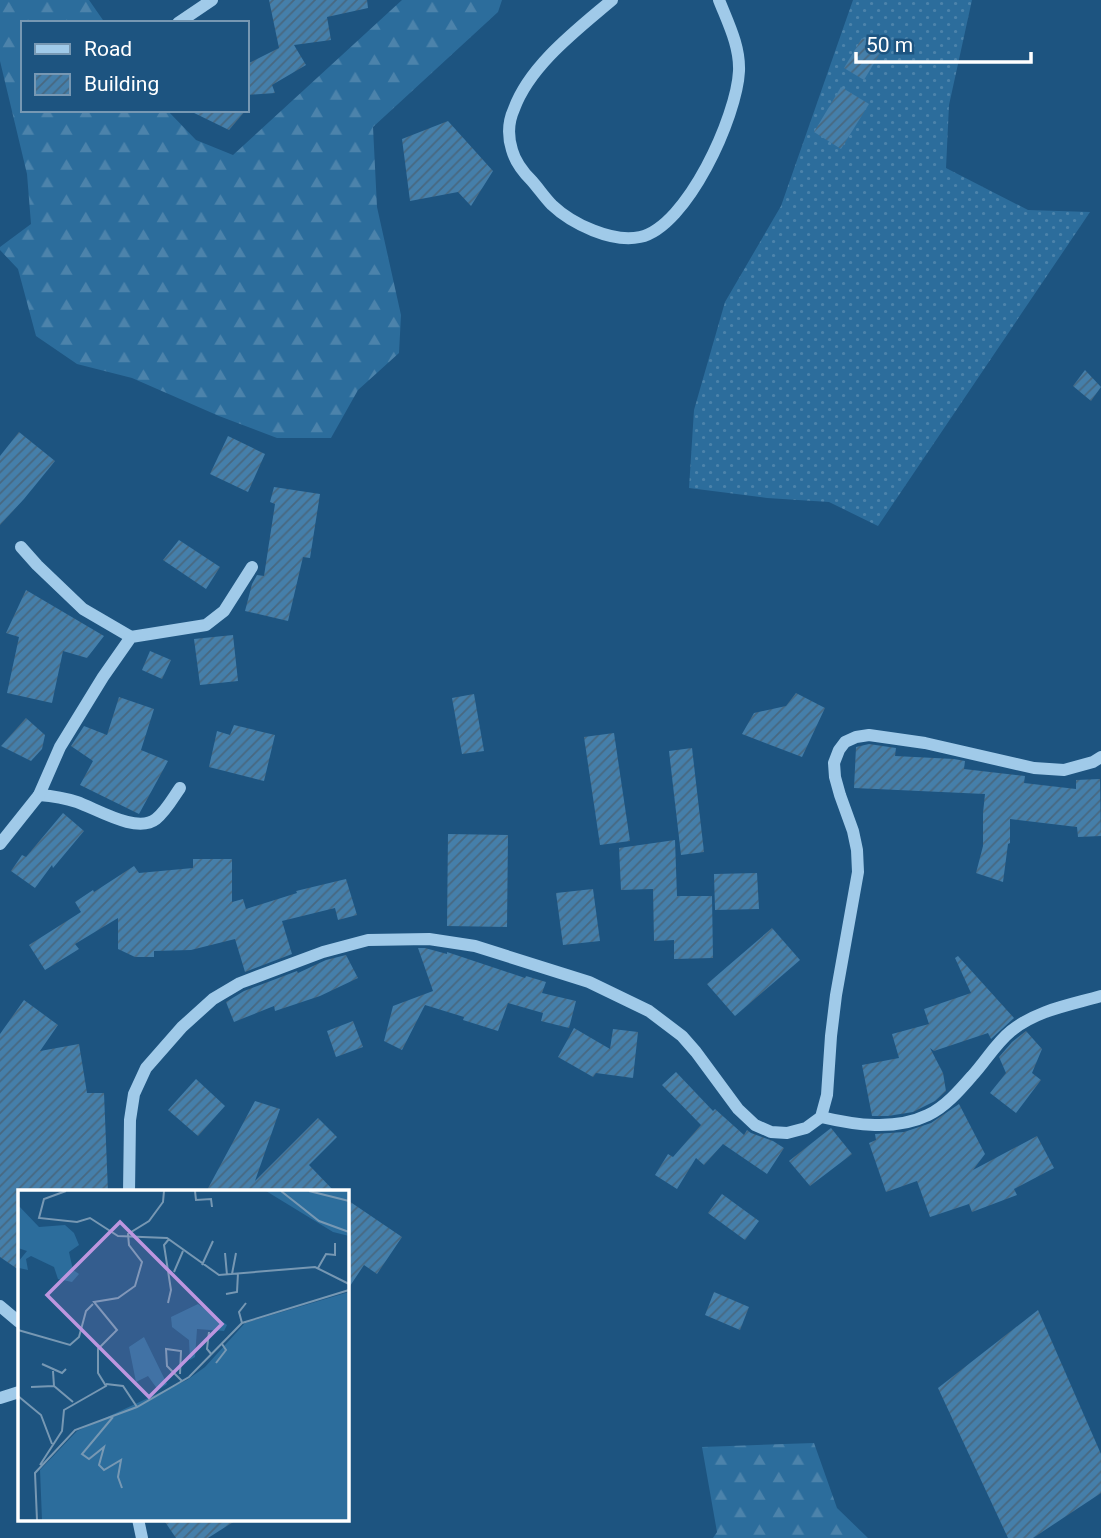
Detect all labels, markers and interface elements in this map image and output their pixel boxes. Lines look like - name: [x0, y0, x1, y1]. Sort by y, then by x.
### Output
- legend: [21, 21, 248, 112]
- scale bar: [856, 21, 1031, 65]
- text: 50 m: [866, 33, 913, 57]
- text: Road: [84, 37, 132, 61]
- text: Building: [84, 72, 159, 96]
- inset map: [18, 1190, 348, 1520]

